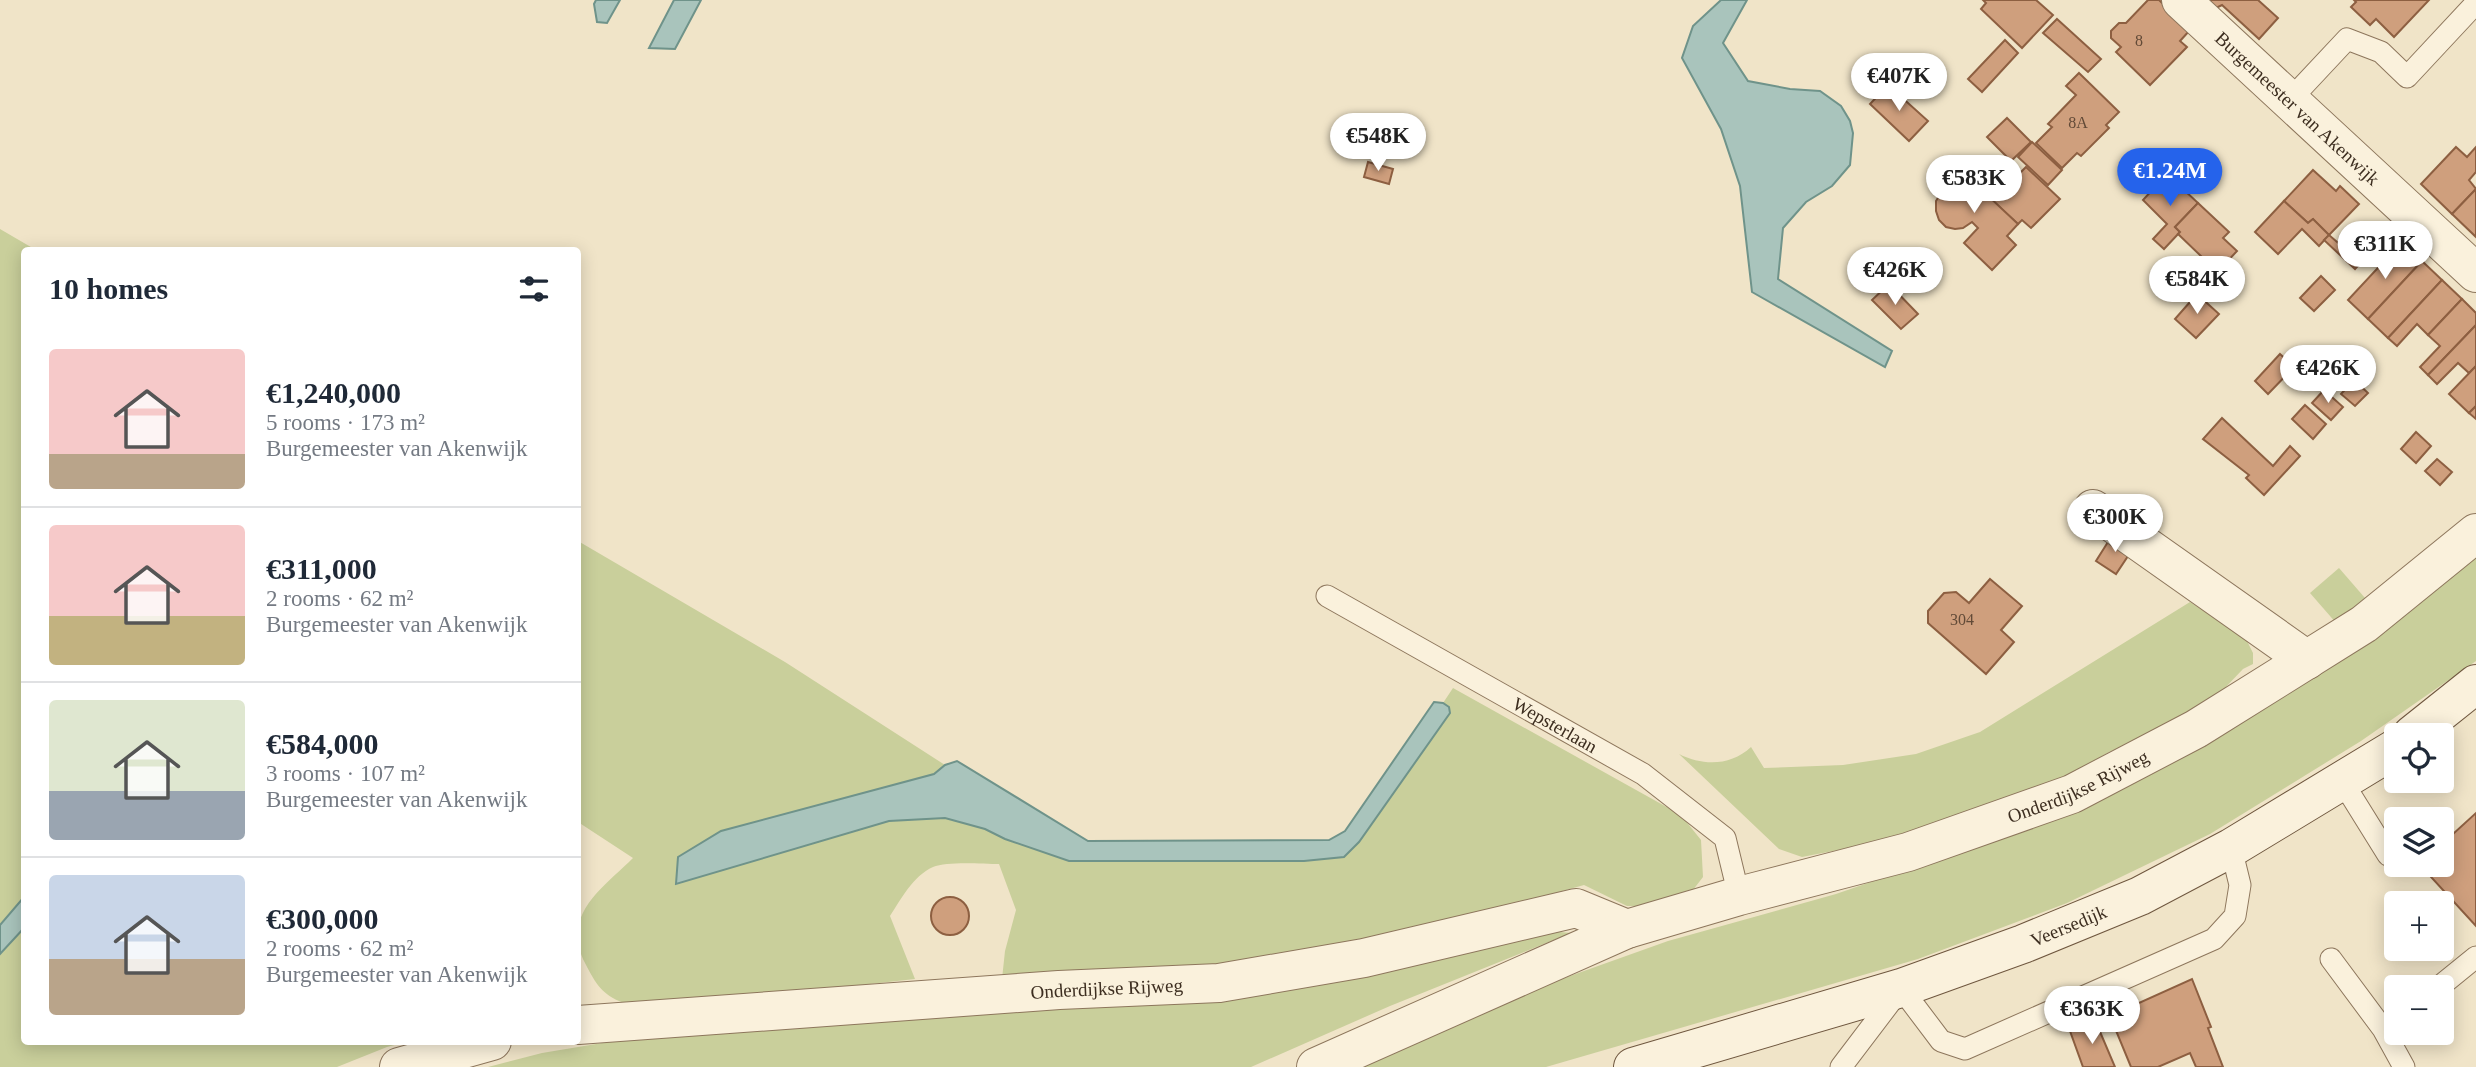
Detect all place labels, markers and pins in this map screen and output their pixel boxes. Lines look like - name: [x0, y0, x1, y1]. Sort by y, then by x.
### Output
- pin: €407K: [1850, 54, 1948, 113]
- pin: €548K: [1329, 114, 1427, 173]
- pin: €1.24M: [2113, 148, 2227, 208]
- pin: €583K: [1925, 156, 2023, 215]
- pin: €311K: [2336, 222, 2434, 281]
- pin: €426K: [1846, 247, 1944, 307]
- pin: €584K: [2148, 256, 2246, 316]
- pin: €426K: [2279, 346, 2377, 405]
- pin: €300K: [2066, 494, 2164, 554]
- pin: €363K: [2043, 986, 2141, 1046]

